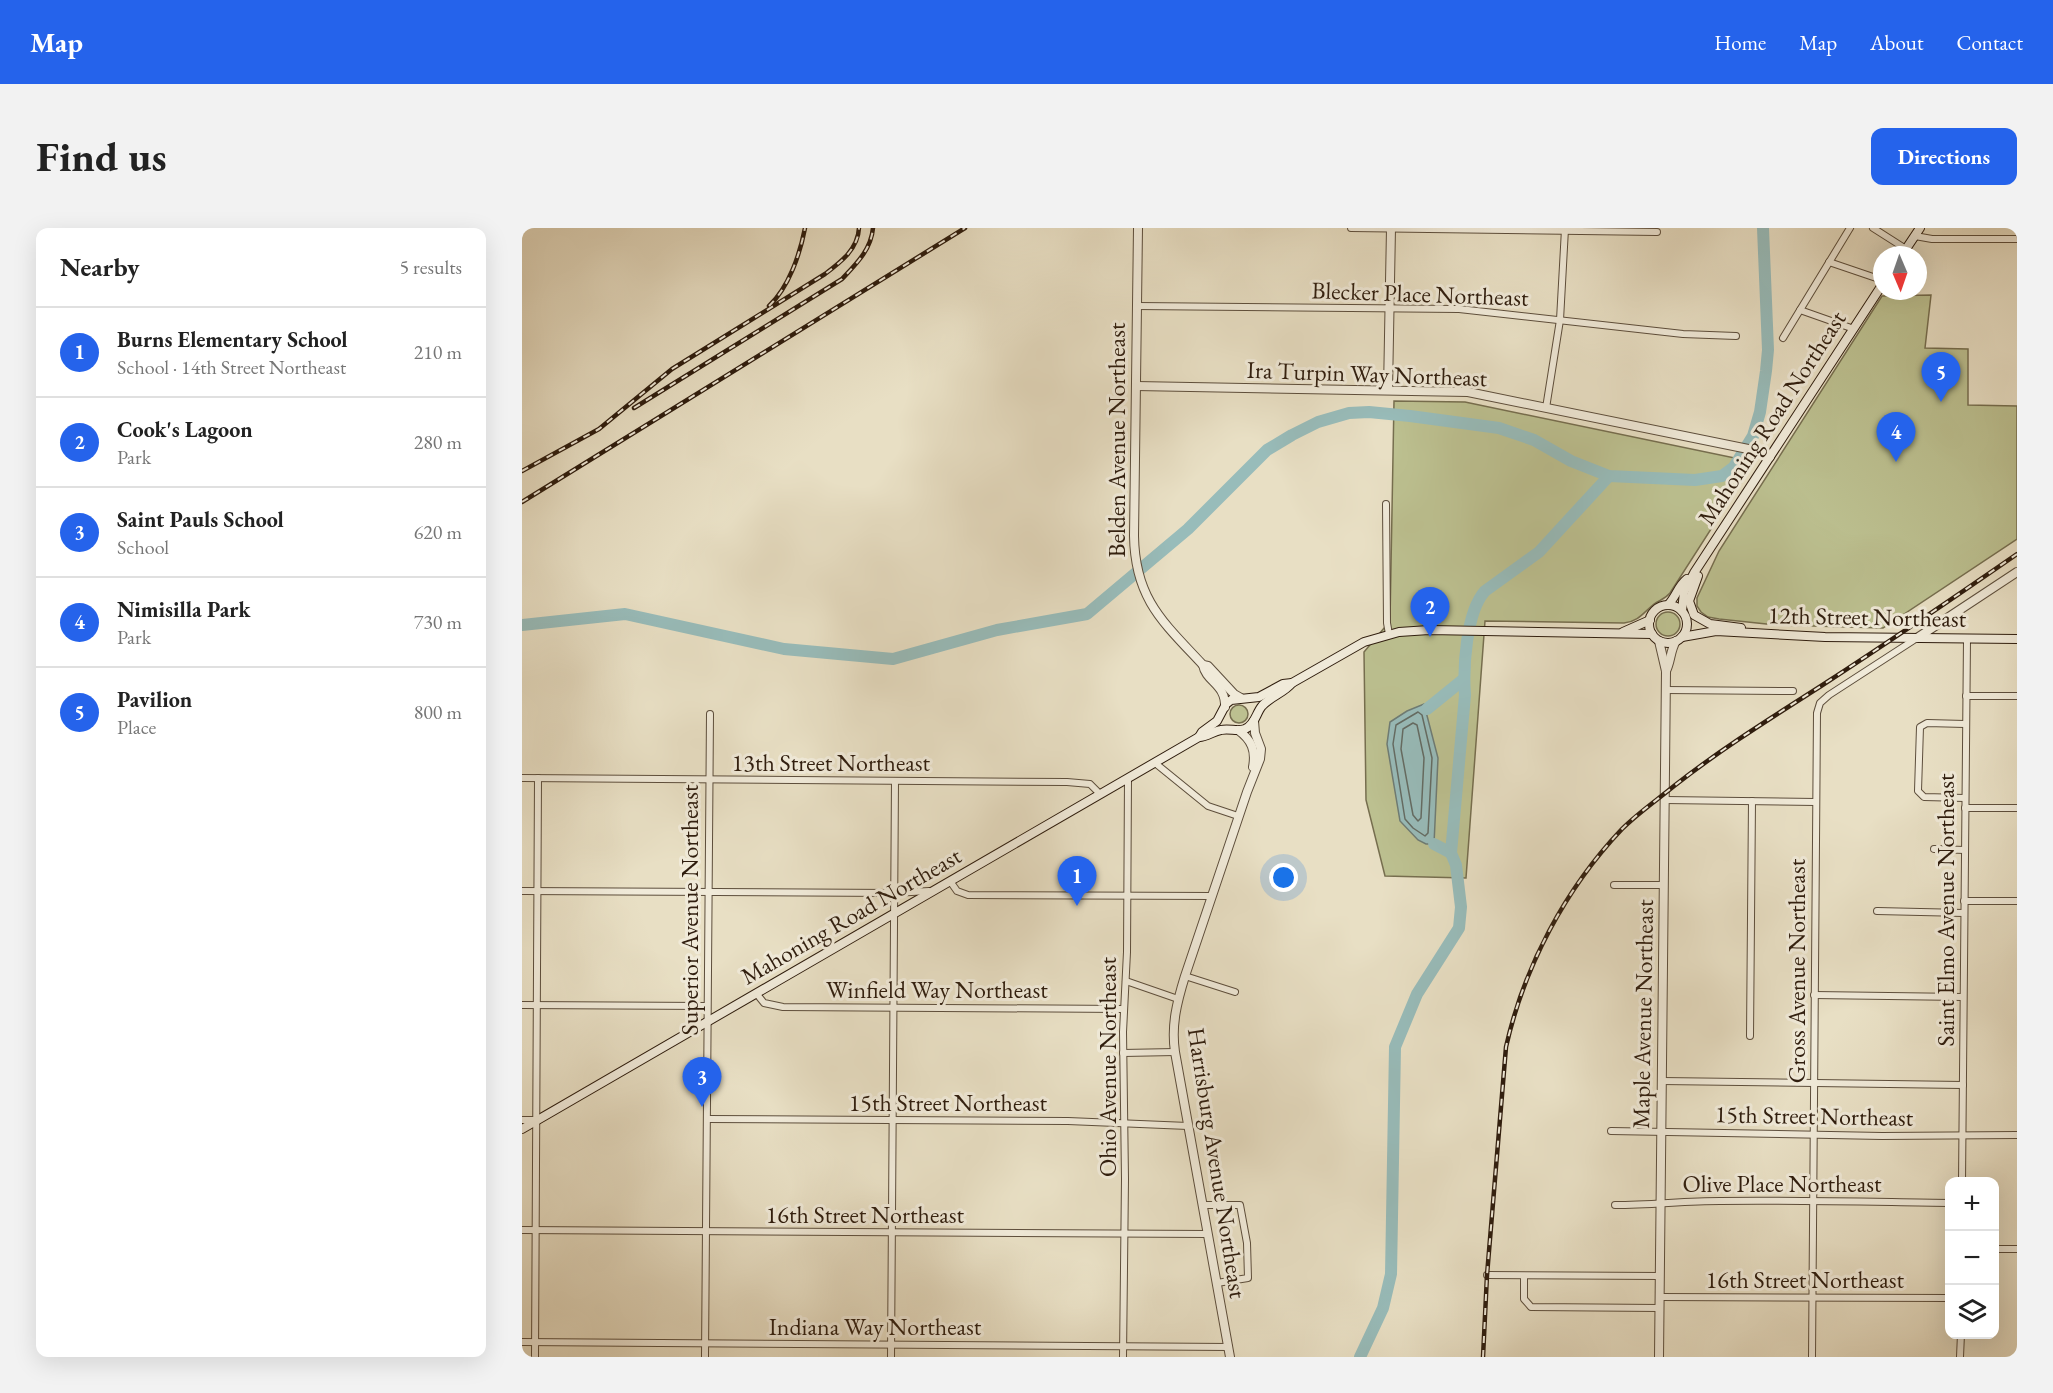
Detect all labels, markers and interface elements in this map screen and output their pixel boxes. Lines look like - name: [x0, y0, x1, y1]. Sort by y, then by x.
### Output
- text: Map: [30, 24, 83, 60]
- text: Home: [1714, 29, 1766, 56]
- text: Map: [1799, 29, 1837, 56]
- text: About: [1870, 29, 1923, 56]
- text: Contact: [1956, 29, 2023, 56]
- button: Directions: [1871, 128, 2017, 185]
- text: Find us: [36, 129, 167, 184]
- north arrow: [1873, 246, 1927, 300]
- text: Nearby: [60, 250, 140, 284]
- text: 5 results: [399, 254, 462, 280]
- street label: Blecker Place Northeast: [1311, 274, 1530, 313]
- street label: Mahoning Road Northeast: [1691, 304, 1853, 531]
- street label: Belden Avenue Northeast: [1101, 322, 1132, 557]
- text: Burns Elementary School: [117, 325, 348, 354]
- text: 1: [74, 339, 85, 365]
- text: 210 m: [414, 339, 462, 365]
- pin: 5: [1922, 352, 1960, 402]
- text: School · 14th Street Northeast: [117, 354, 346, 380]
- street label: Ira Turpin Way Northeast: [1246, 354, 1488, 393]
- pin: 4: [1876, 412, 1916, 462]
- text: Cook's Lagoon: [117, 415, 253, 444]
- text: 2: [74, 429, 85, 455]
- text: 280 m: [414, 429, 462, 455]
- text: Park: [117, 444, 151, 470]
- text: Saint Pauls School: [117, 505, 284, 534]
- text: 3: [74, 519, 85, 545]
- text: 620 m: [414, 519, 462, 545]
- text: School: [117, 534, 169, 560]
- pin: 2: [1410, 588, 1450, 637]
- text: Nimisilla Park: [117, 595, 250, 624]
- street label: 12th Street Northeast: [1768, 599, 1967, 634]
- text: 4: [74, 609, 85, 635]
- text: 730 m: [414, 609, 462, 635]
- text: Park: [117, 624, 151, 650]
- text: Pavilion: [117, 685, 192, 714]
- text: 5: [74, 699, 85, 725]
- text: 800 m: [414, 699, 462, 725]
- text: Place: [117, 714, 156, 740]
- street label: 13th Street Northeast: [732, 747, 931, 778]
- street label: Saint Elmo Avenue Northeast: [1930, 773, 1961, 1046]
- street label: Superior Avenue Northeast: [674, 784, 705, 1035]
- street label: Mahoning Road Northeast: [735, 840, 967, 991]
- pin: 1: [1058, 856, 1096, 906]
- street label: Gross Avenue Northeast: [1781, 858, 1812, 1083]
- your location: [1269, 863, 1298, 892]
- street label: Maple Avenue Northeast: [1625, 899, 1660, 1129]
- street label: Ohio Avenue Northeast: [1092, 957, 1123, 1177]
- street label: Winfield Way Northeast: [826, 974, 1048, 1005]
- street label: Harrisburg Avenue Northeast: [1181, 1025, 1254, 1301]
- pin: 3: [682, 1058, 722, 1107]
- street label: 15th Street Northeast: [849, 1087, 1048, 1118]
- street label: 15th Street Northeast: [1715, 1098, 1914, 1133]
- street label: Olive Place Northeast: [1682, 1168, 1882, 1199]
- map controls: [1945, 1177, 1999, 1339]
- button: +: [1945, 1177, 1999, 1231]
- street label: 16th Street Northeast: [766, 1199, 965, 1230]
- button: −: [1945, 1231, 1999, 1285]
- street label: 16th Street Northeast: [1706, 1264, 1905, 1295]
- button: layers: [1945, 1285, 1999, 1339]
- street label: Indiana Way Northeast: [769, 1311, 982, 1342]

